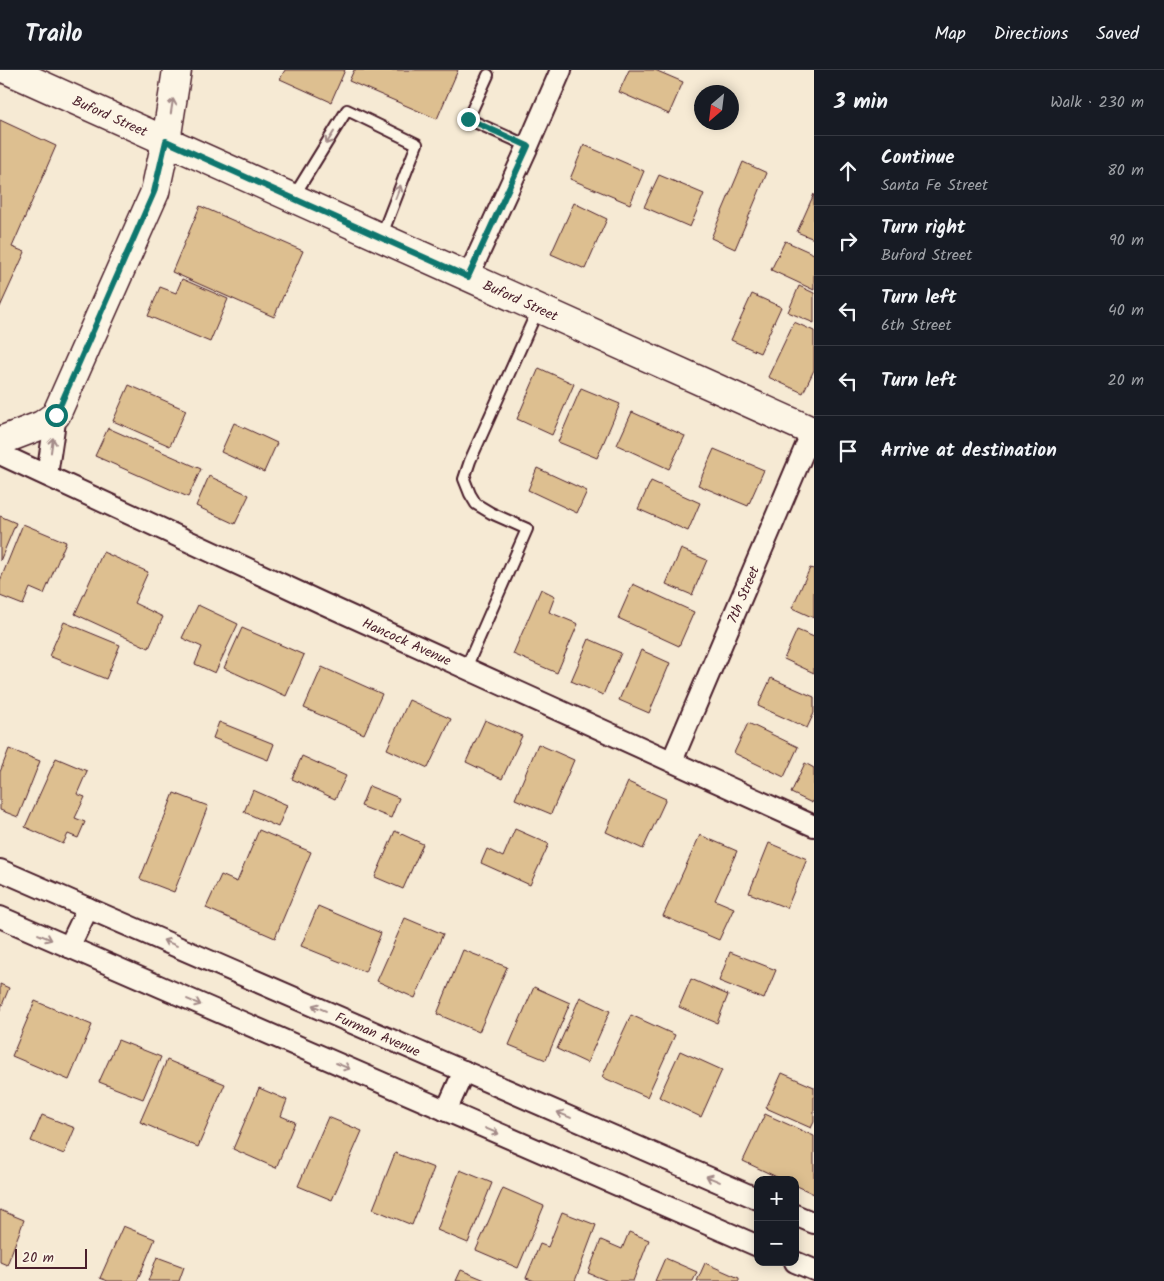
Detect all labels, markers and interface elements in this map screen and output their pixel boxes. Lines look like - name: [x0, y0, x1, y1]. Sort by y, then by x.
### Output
- text: Trailo: [25, 15, 83, 54]
- text: Map: [934, 20, 966, 49]
- text: Directions: [994, 20, 1068, 49]
- text: Saved: [1096, 20, 1139, 49]
- north arrow: [694, 85, 739, 130]
- text: 3 min: [834, 86, 888, 119]
- street label: Buford Street: [69, 90, 151, 143]
- text: Walk · 230 m: [1050, 90, 1144, 115]
- one-way arrow: [167, 98, 177, 114]
- route end: [457, 108, 480, 131]
- one-way arrow: [324, 131, 334, 145]
- text: Continue: [881, 143, 954, 173]
- icon: ahead: [834, 157, 862, 185]
- text: 80 m: [1107, 158, 1144, 183]
- text: Santa Fe Street: [881, 173, 988, 198]
- one-way arrow: [394, 185, 404, 200]
- text: Turn right: [881, 213, 966, 243]
- icon: right: [834, 227, 862, 255]
- text: 90 m: [1109, 228, 1144, 253]
- text: Buford Street: [881, 243, 972, 268]
- street label: Buford Street: [479, 275, 562, 328]
- text: Turn left: [881, 283, 956, 313]
- icon: left: [834, 297, 862, 325]
- text: 40 m: [1108, 298, 1144, 323]
- text: 6th Street: [881, 313, 952, 338]
- text: Turn left: [881, 366, 956, 396]
- icon: left: [834, 367, 862, 395]
- text: 20 m: [1108, 368, 1144, 393]
- route start: [45, 404, 68, 427]
- text: Arrive at destination: [881, 436, 1057, 466]
- one-way arrow: [47, 437, 57, 453]
- icon: arrive: [834, 437, 862, 465]
- street label: 7th Street: [722, 562, 766, 627]
- street label: Hancock Avenue: [358, 613, 455, 672]
- one-way arrow: [37, 932, 52, 942]
- one-way arrow: [162, 938, 177, 947]
- one-way arrow: [186, 997, 201, 1007]
- one-way arrow: [312, 1003, 327, 1013]
- street label: Furman Avenue: [332, 1007, 424, 1063]
- one-way arrow: [335, 1062, 350, 1072]
- one-way arrow: [557, 1109, 572, 1119]
- one-way arrow: [484, 1126, 499, 1136]
- one-way arrow: [706, 1174, 721, 1184]
- map controls: [754, 1176, 799, 1266]
- button: +: [754, 1176, 799, 1221]
- button: −: [754, 1221, 799, 1266]
- scale bar: [15, 1246, 88, 1269]
- text: 20 m: [22, 1247, 54, 1269]

